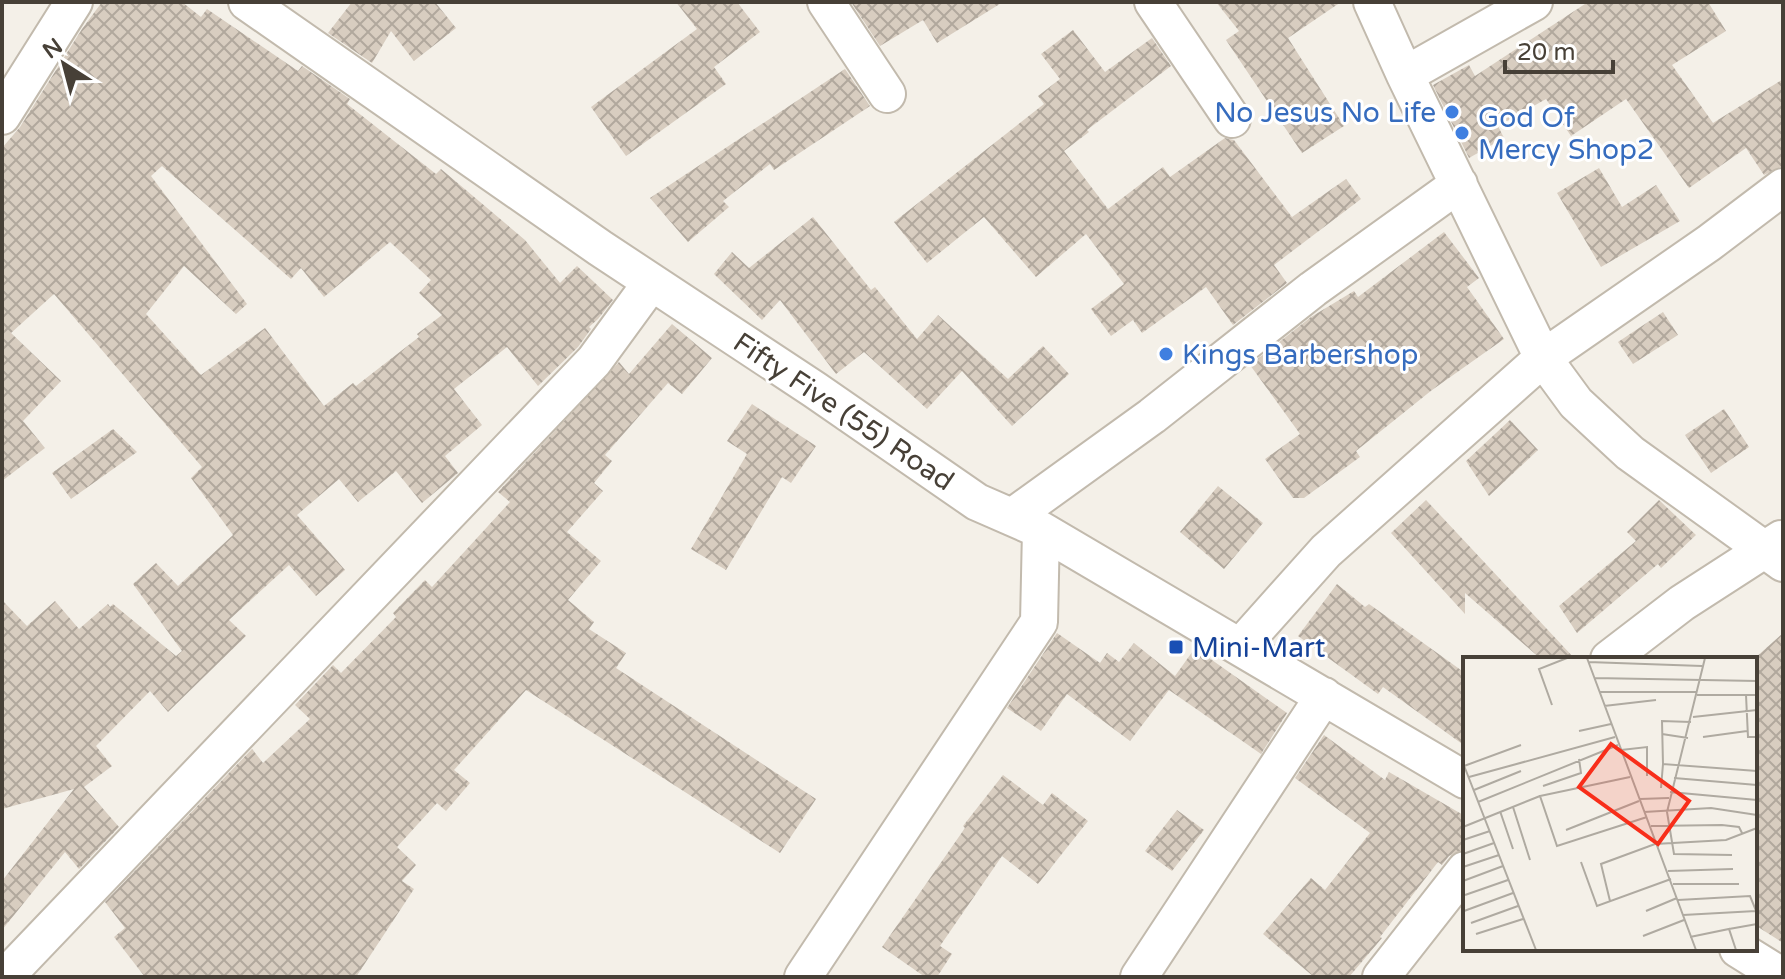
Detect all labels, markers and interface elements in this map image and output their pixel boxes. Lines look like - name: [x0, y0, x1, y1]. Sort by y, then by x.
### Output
- north arrow: [24, 24, 104, 104]
- scale bar: [1505, 24, 1613, 74]
- text: N: [38, 33, 68, 64]
- text: 20 m: [1517, 38, 1575, 67]
- place label: No Jesus No Life: [1214, 96, 1436, 130]
- place label: God Of Mercy Shop2: [1478, 101, 1654, 167]
- marker: No Jesus No Life: [1443, 103, 1461, 121]
- marker: God Of Mercy Shop2: [1453, 124, 1471, 142]
- street label: Fifty Five (55) Road: [727, 325, 960, 498]
- place label: Kings Barbershop: [1182, 338, 1418, 372]
- marker: Kings Barbershop: [1157, 345, 1175, 363]
- place label: Mini-Mart: [1192, 631, 1326, 665]
- marker: Mini-Mart: [1167, 638, 1185, 656]
- inset map: [1463, 657, 1757, 951]

